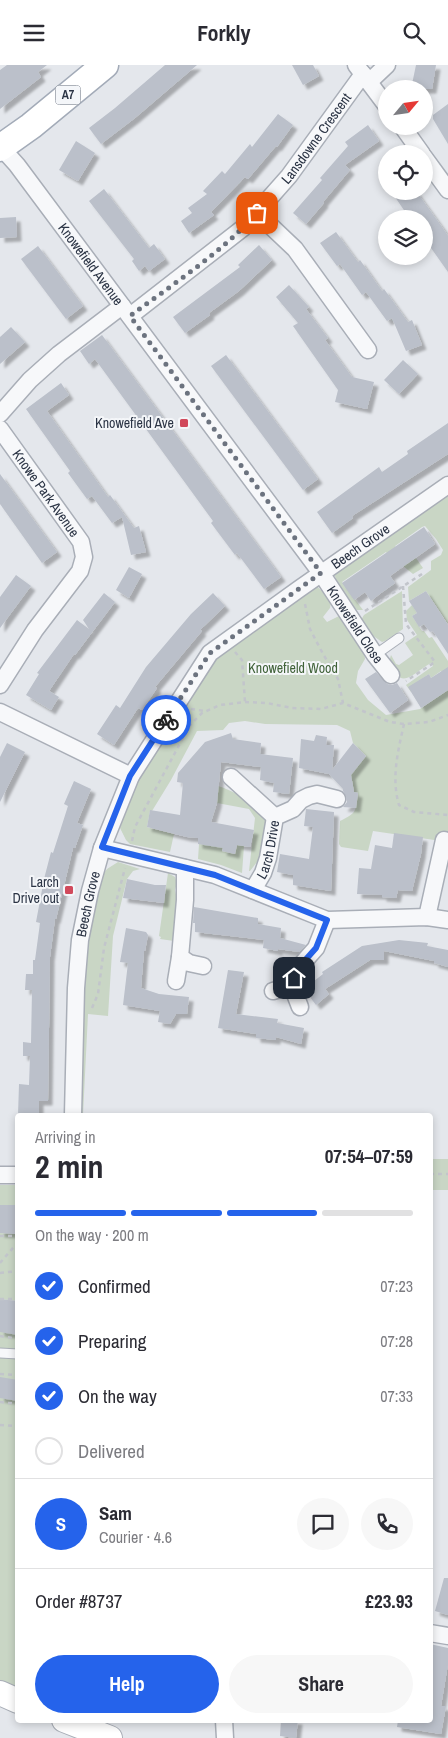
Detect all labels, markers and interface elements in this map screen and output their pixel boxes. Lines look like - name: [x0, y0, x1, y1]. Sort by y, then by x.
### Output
- text: Forkly: [197, 18, 251, 48]
- icon: menu: [20, 19, 48, 47]
- icon: search: [400, 19, 428, 47]
- north arrow: [378, 80, 432, 135]
- map controls: [378, 80, 433, 265]
- road number: A7: [56, 85, 80, 105]
- street label: Lansdowne Crescent: [277, 89, 355, 188]
- button: locate: [378, 145, 433, 200]
- pin: [236, 192, 278, 234]
- icon: bag: [243, 199, 271, 227]
- button: layers: [378, 210, 433, 265]
- street label: Knowefield Avenue: [54, 219, 127, 309]
- place label: Knowefield Ave: [95, 414, 174, 432]
- marker: Knowefield Ave: [178, 417, 190, 429]
- street label: Knowe Park Avenue: [9, 446, 83, 540]
- street label: Beech Grove: [328, 520, 393, 573]
- street label: Knowefield Close: [323, 582, 387, 667]
- park label: Knowefield Wood: [248, 659, 338, 677]
- courier: [141, 695, 191, 745]
- icon: bike: [152, 706, 180, 734]
- street label: Larch Drive: [252, 819, 283, 882]
- street label: Beech Grove: [72, 869, 104, 939]
- place label: Larch Drive out: [12, 873, 59, 907]
- marker: Larch Drive out: [63, 884, 75, 896]
- pin: [273, 957, 315, 999]
- icon: home: [280, 964, 308, 992]
- text: Arriving in: [35, 1126, 96, 1148]
- text: 07:54–07:59: [325, 1143, 413, 1169]
- text: 2 min: [35, 1145, 104, 1188]
- text: On the way · 200 m: [35, 1224, 149, 1246]
- icon: check: [35, 1272, 63, 1300]
- text: Confirmed: [78, 1273, 151, 1299]
- text: 07:23: [380, 1275, 413, 1297]
- icon: check: [35, 1327, 63, 1355]
- text: Preparing: [78, 1328, 146, 1354]
- text: 07:28: [380, 1330, 413, 1352]
- icon: check: [35, 1382, 63, 1410]
- text: On the way: [78, 1383, 157, 1409]
- text: 07:33: [380, 1385, 413, 1407]
- text: Delivered: [78, 1438, 145, 1464]
- button: chat: [297, 1498, 349, 1550]
- button: phone: [361, 1498, 413, 1550]
- text: Sam: [99, 1500, 132, 1526]
- text: S: [56, 1511, 66, 1537]
- text: Courier · 4.6: [99, 1526, 172, 1548]
- text: Order #8737: [35, 1588, 122, 1614]
- text: £23.93: [365, 1588, 413, 1614]
- button: Help: [35, 1655, 219, 1713]
- button: Share: [229, 1655, 413, 1713]

